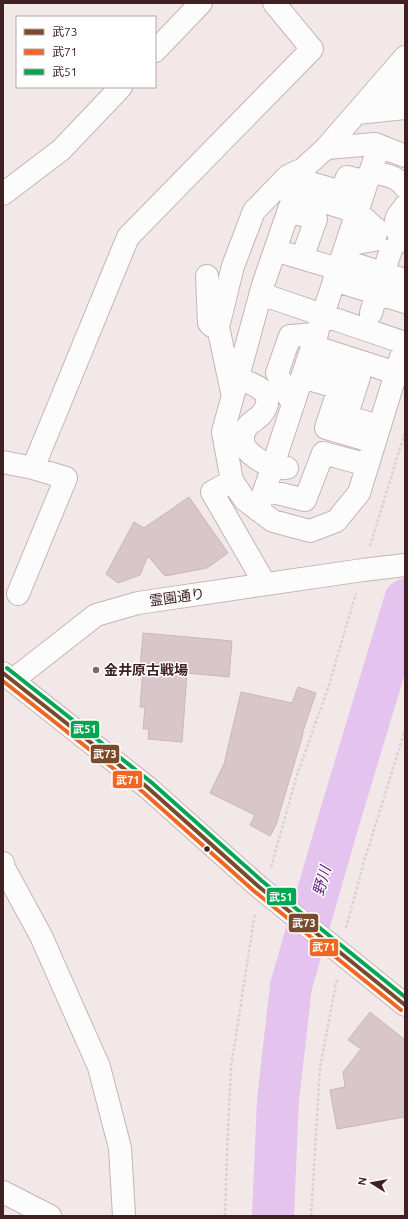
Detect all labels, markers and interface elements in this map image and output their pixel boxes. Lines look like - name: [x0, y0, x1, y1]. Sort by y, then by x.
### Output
- legend: [16, 16, 156, 88]
- text: 武73: [52, 25, 78, 38]
- text: 武71: [52, 45, 78, 58]
- text: 武51: [52, 65, 78, 78]
- street label: 霊園通り: [148, 585, 206, 609]
- place label: 金井原古戦場: [104, 662, 188, 678]
- marker: 金井原古戦場: [91, 665, 101, 675]
- line badge: 武51: [70, 720, 100, 739]
- text: 武51: [73, 723, 97, 735]
- line badge: 武73: [90, 744, 120, 764]
- text: 武73: [93, 748, 117, 760]
- line badge: 武71: [112, 770, 143, 789]
- text: 武71: [116, 774, 140, 786]
- unlabelled marker: [202, 844, 212, 854]
- water label: 野川: [309, 862, 334, 898]
- line badge: 武51: [266, 887, 297, 906]
- text: 武51: [269, 891, 293, 903]
- line badge: 武73: [288, 913, 319, 933]
- text: 武73: [292, 917, 316, 929]
- line badge: 武71: [309, 938, 339, 957]
- text: 武71: [312, 941, 336, 953]
- north arrow: [352, 1163, 392, 1203]
- text: N: [356, 1176, 369, 1186]

